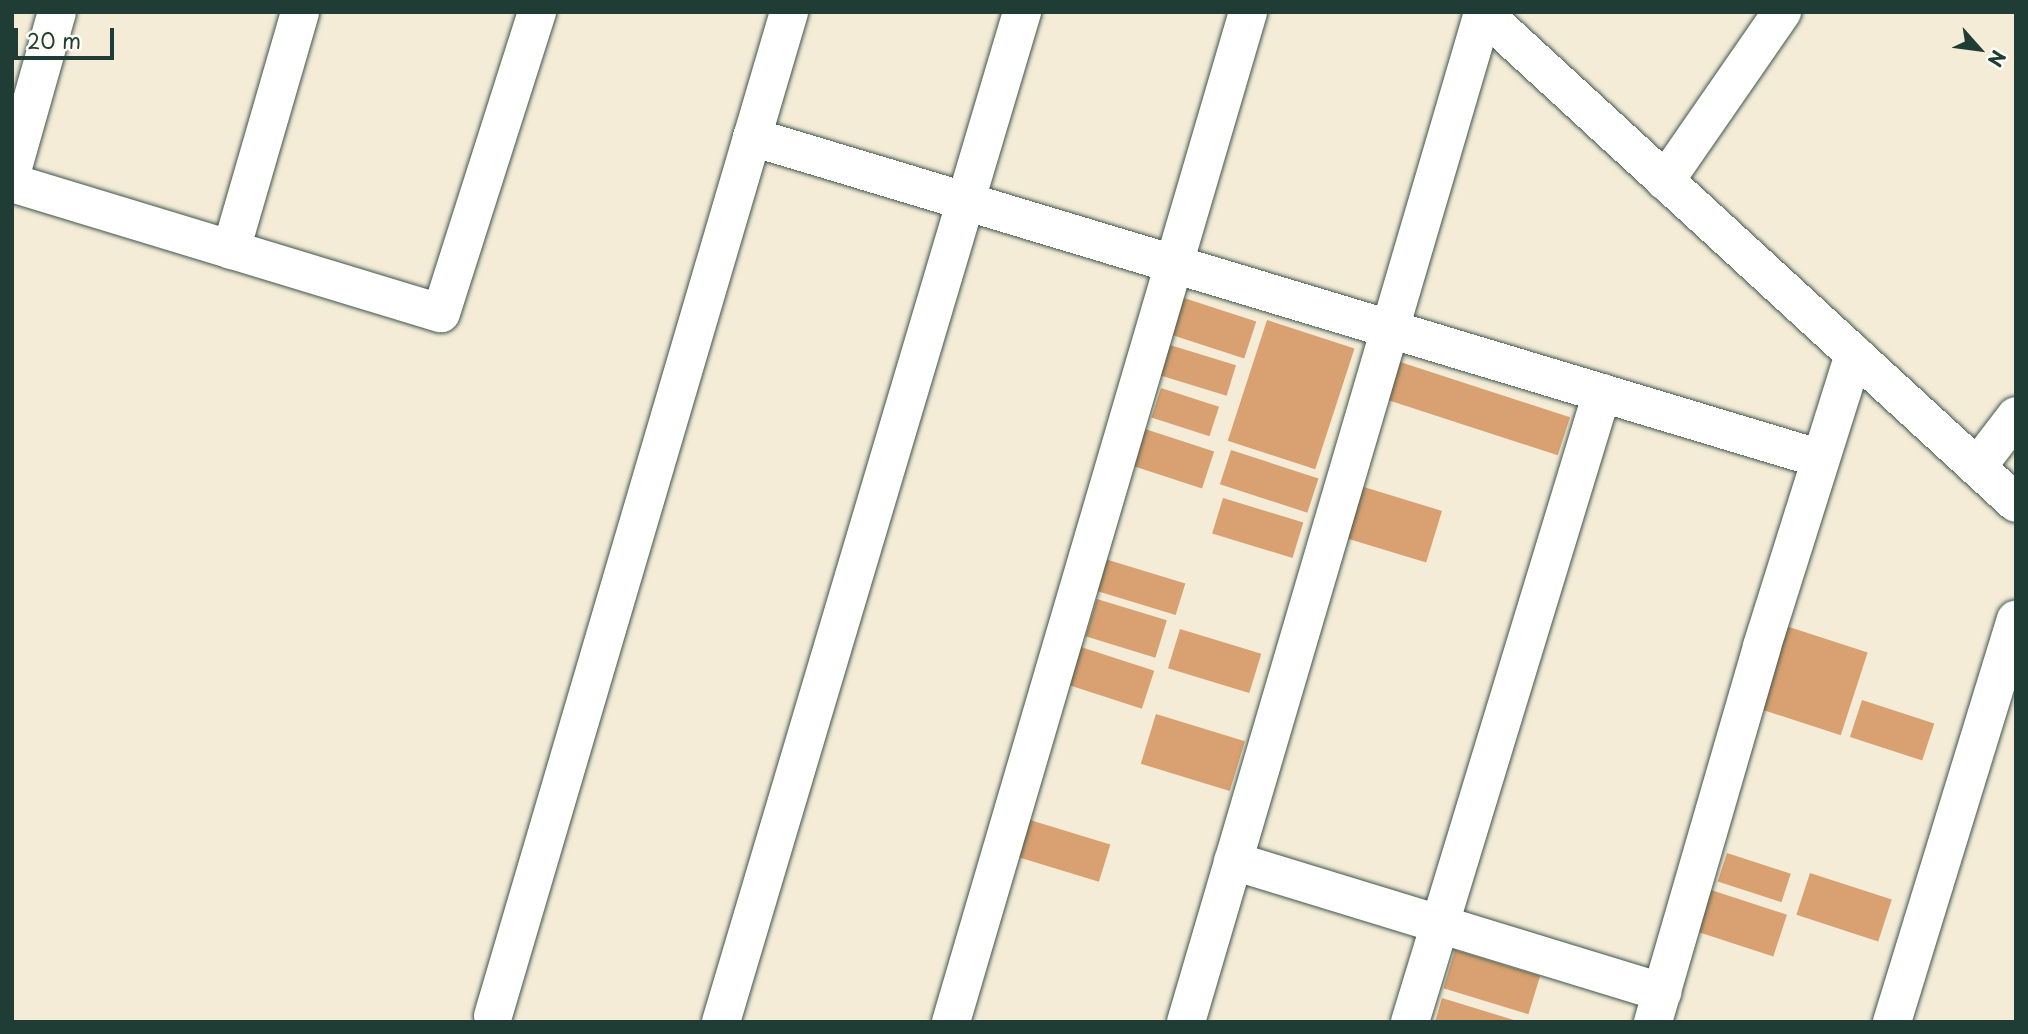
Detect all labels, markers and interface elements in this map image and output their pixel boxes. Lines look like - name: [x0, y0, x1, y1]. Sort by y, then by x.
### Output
- scale bar: [18, 14, 117, 58]
- north arrow: [1944, 14, 2014, 84]
- text: 20 m: [27, 24, 81, 56]
- text: N: [1982, 46, 2013, 72]

